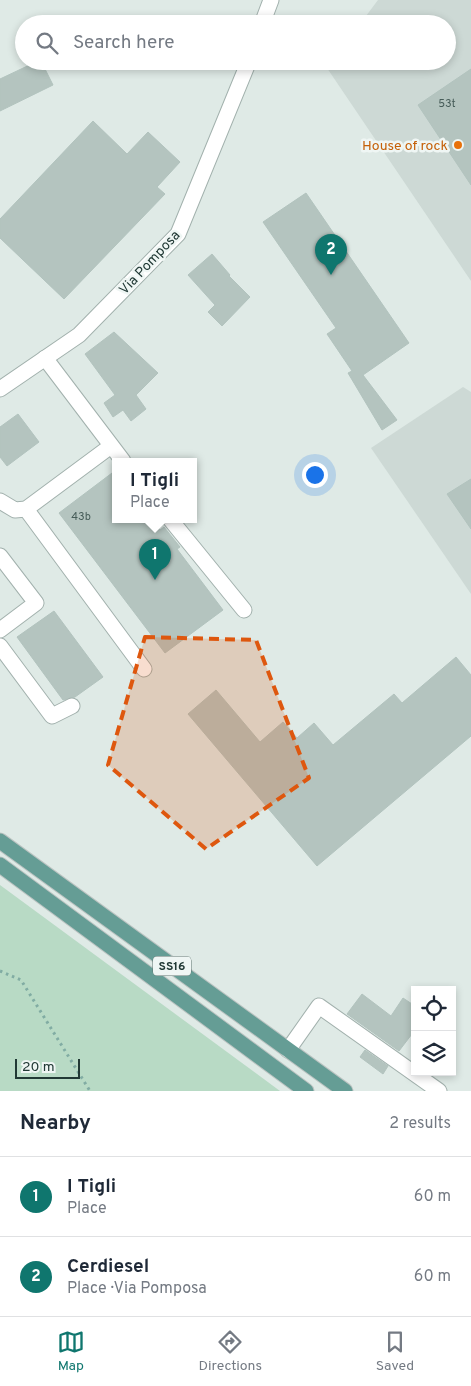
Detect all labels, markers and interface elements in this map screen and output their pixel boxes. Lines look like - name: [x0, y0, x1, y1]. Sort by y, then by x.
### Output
- search box: [15, 15, 456, 70]
- icon: search: [33, 29, 61, 57]
- text: Search here: [73, 31, 175, 55]
- house number: 53t: [438, 97, 456, 111]
- place label: House of rock: [362, 138, 448, 155]
- marker: House of rock: [452, 139, 464, 151]
- street label: Via Pomposa: [116, 227, 184, 299]
- pin: 2: [315, 234, 347, 275]
- popup: [112, 458, 197, 523]
- your location: [302, 462, 328, 488]
- text: I Tigli: [130, 469, 179, 493]
- text: Place: [130, 493, 170, 513]
- house number: 43b: [71, 510, 91, 524]
- pin: 1: [139, 539, 171, 580]
- road number: SS16: [153, 956, 191, 976]
- map controls: [411, 986, 456, 1076]
- button: locate: [411, 986, 456, 1031]
- button: layers: [411, 1031, 456, 1076]
- scale bar: [15, 1056, 80, 1079]
- text: 20 m: [22, 1059, 55, 1076]
- text: Nearby: [20, 1110, 91, 1137]
- text: 2 results: [389, 1114, 451, 1134]
- text: I Tigli: [67, 1175, 116, 1199]
- text: 1: [33, 1187, 39, 1207]
- text: 60 m: [414, 1187, 451, 1207]
- text: Place: [67, 1199, 107, 1219]
- text: Cerdiesel: [67, 1255, 149, 1279]
- text: 2: [31, 1267, 41, 1287]
- text: 60 m: [414, 1267, 451, 1287]
- text: Place · Via Pomposa: [67, 1279, 207, 1299]
- tab: Map: [57, 1328, 85, 1375]
- tab: Directions: [198, 1328, 262, 1375]
- tab: Saved: [376, 1328, 414, 1375]

